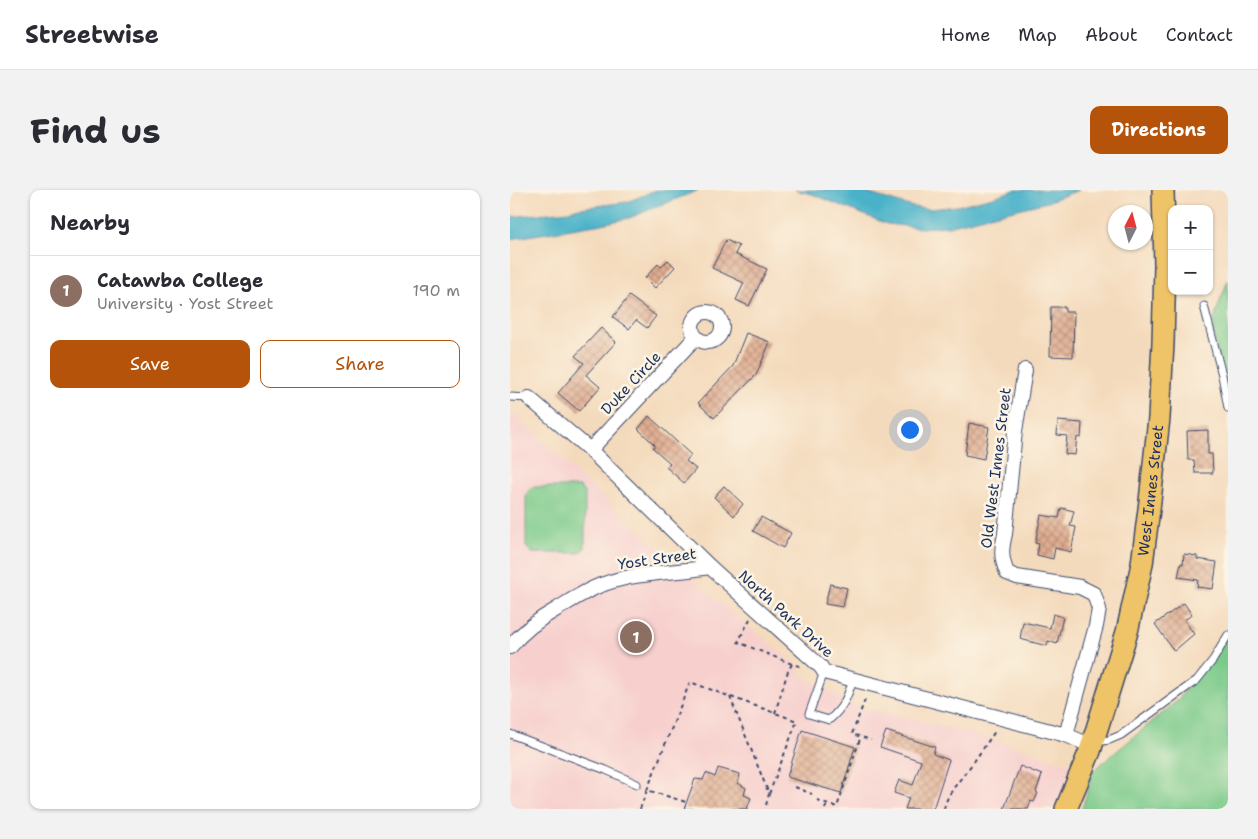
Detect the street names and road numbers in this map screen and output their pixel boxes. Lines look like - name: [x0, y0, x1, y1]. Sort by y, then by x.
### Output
- street label: Duke Circle: [597, 347, 665, 419]
- street label: Old West Innes Street: [976, 386, 1016, 550]
- street label: West Innes Street: [1133, 424, 1168, 557]
- street label: Yost Street: [616, 544, 698, 574]
- street label: North Park Drive: [734, 566, 838, 662]

